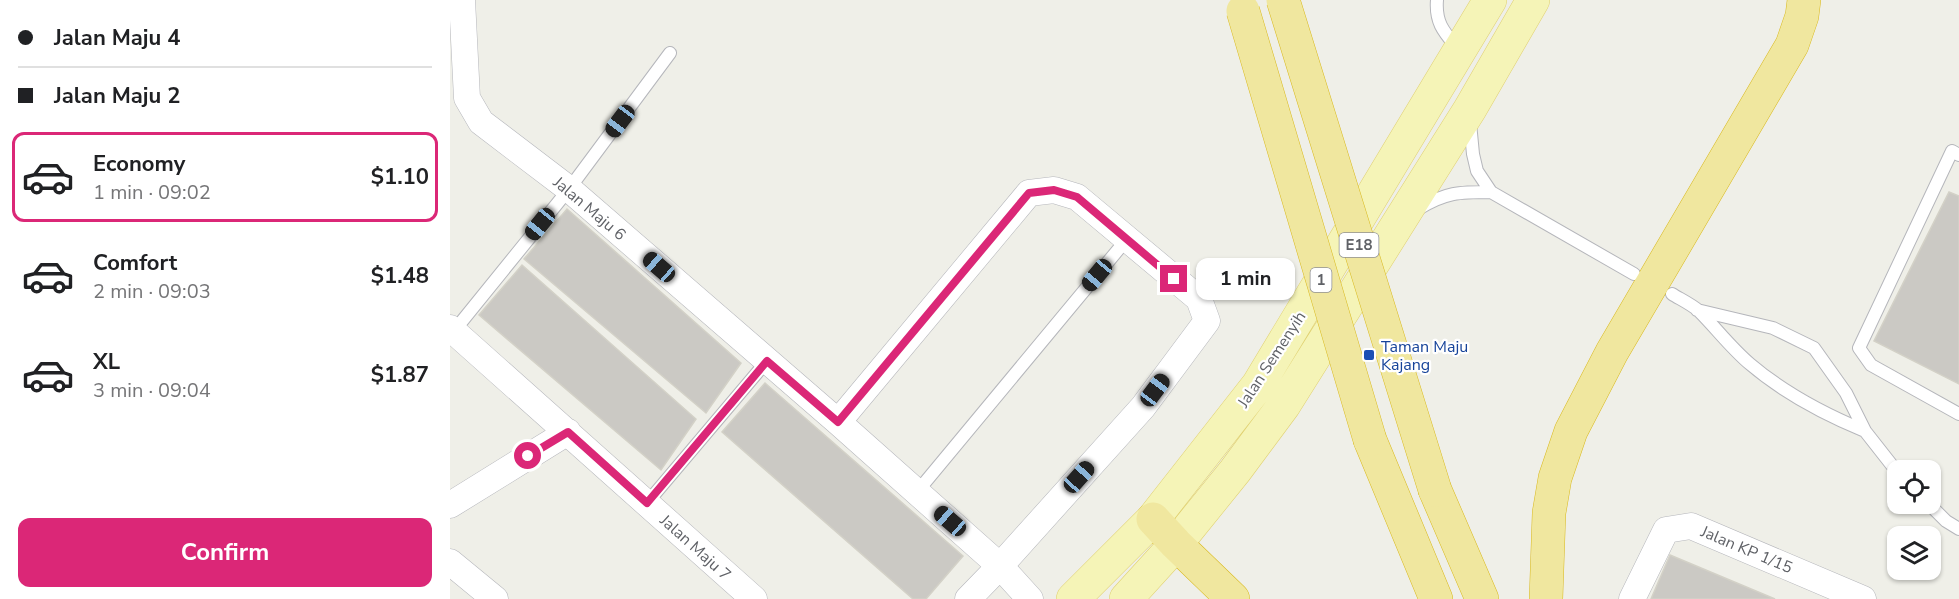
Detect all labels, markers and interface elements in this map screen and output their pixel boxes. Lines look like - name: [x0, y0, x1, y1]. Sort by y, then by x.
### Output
- text: Jalan Maju 4: [54, 23, 180, 53]
- text: Jalan Maju 2: [54, 81, 180, 111]
- car: [602, 101, 638, 141]
- text: Economy: [93, 149, 185, 179]
- icon: car: [21, 150, 75, 204]
- text: $1.10: [371, 162, 429, 192]
- street label: Jalan Maju 6: [548, 171, 630, 246]
- text: 1 min · 09:02: [93, 179, 211, 206]
- car: [522, 204, 558, 244]
- road number: E18: [1340, 233, 1378, 257]
- text: Comfort: [93, 248, 177, 278]
- car: [640, 248, 678, 286]
- icon: car: [21, 249, 75, 303]
- car: [1079, 255, 1115, 295]
- callout: 1 min: [1195, 258, 1294, 300]
- text: $1.48: [371, 261, 429, 291]
- route end: [1160, 265, 1187, 292]
- text: 1 min: [1220, 265, 1271, 292]
- road number: 1: [1310, 268, 1332, 292]
- text: 2 min · 09:03: [93, 278, 211, 305]
- street label: Jalan Semenyih: [1232, 307, 1311, 413]
- place label: Taman Maju Kajang: [1381, 336, 1468, 376]
- text: XL: [93, 347, 120, 377]
- icon: car: [21, 348, 75, 402]
- marker: Taman Maju Kajang: [1362, 348, 1376, 362]
- text: $1.87: [371, 360, 429, 390]
- car: [1137, 370, 1173, 410]
- text: 3 min · 09:04: [93, 377, 211, 404]
- route start: [514, 442, 541, 469]
- car: [1060, 458, 1098, 496]
- map controls: [1887, 460, 1941, 580]
- button: locate: [1887, 460, 1941, 514]
- car: [931, 502, 969, 540]
- street label: Jalan Maju 7: [654, 509, 736, 586]
- button: Confirm: [18, 518, 432, 587]
- street label: Jalan KP 1/15: [1696, 520, 1796, 579]
- button: layers: [1887, 526, 1941, 580]

